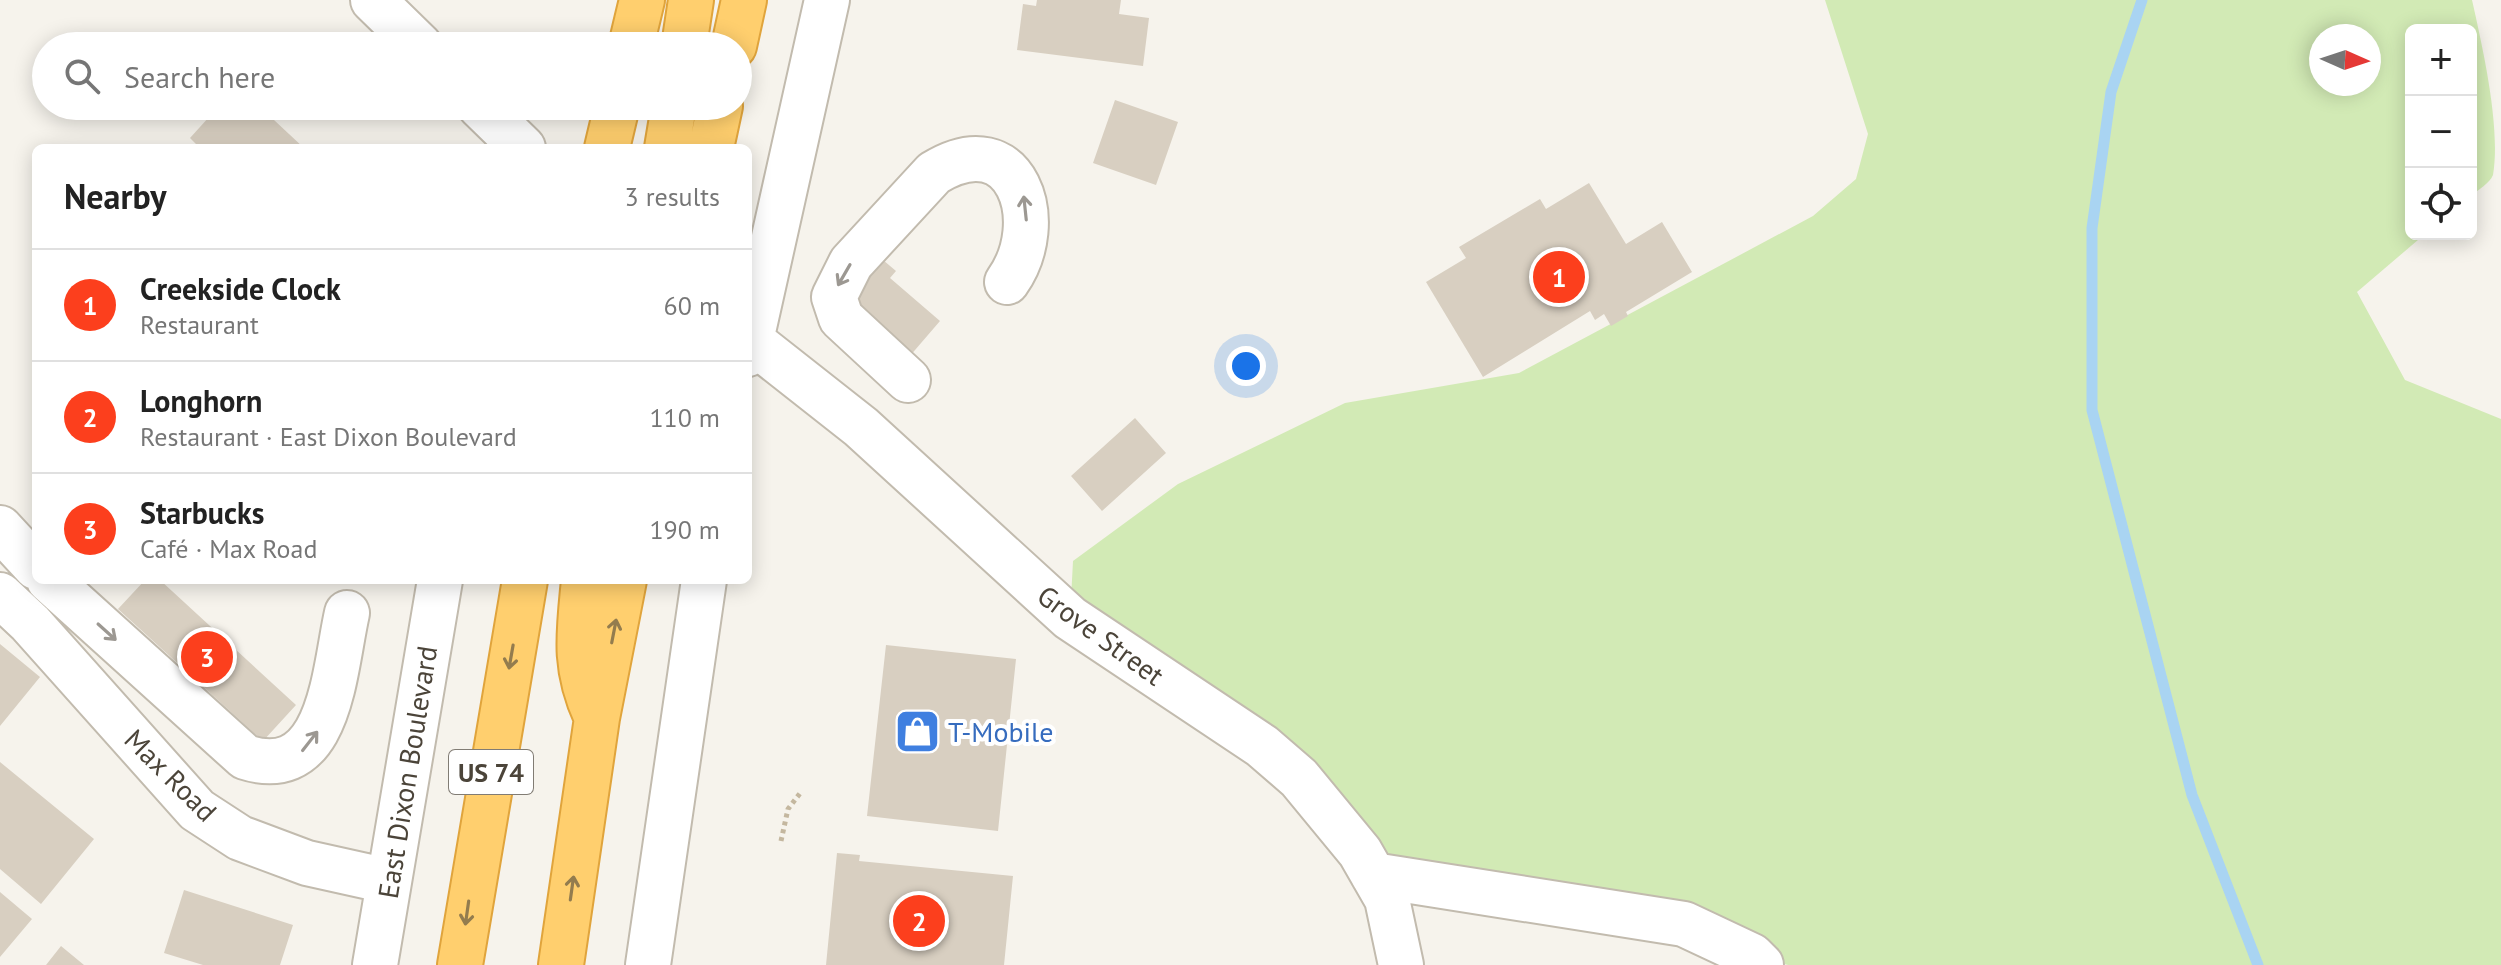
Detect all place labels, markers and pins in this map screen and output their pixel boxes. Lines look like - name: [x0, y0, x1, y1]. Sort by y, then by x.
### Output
- pin: 1: [1533, 247, 1585, 307]
- pin: 3: [181, 627, 233, 687]
- shop icon: T-Mobile: [893, 707, 941, 755]
- place label: T-Mobile: [948, 713, 1053, 750]
- pin: 2: [893, 891, 945, 951]

